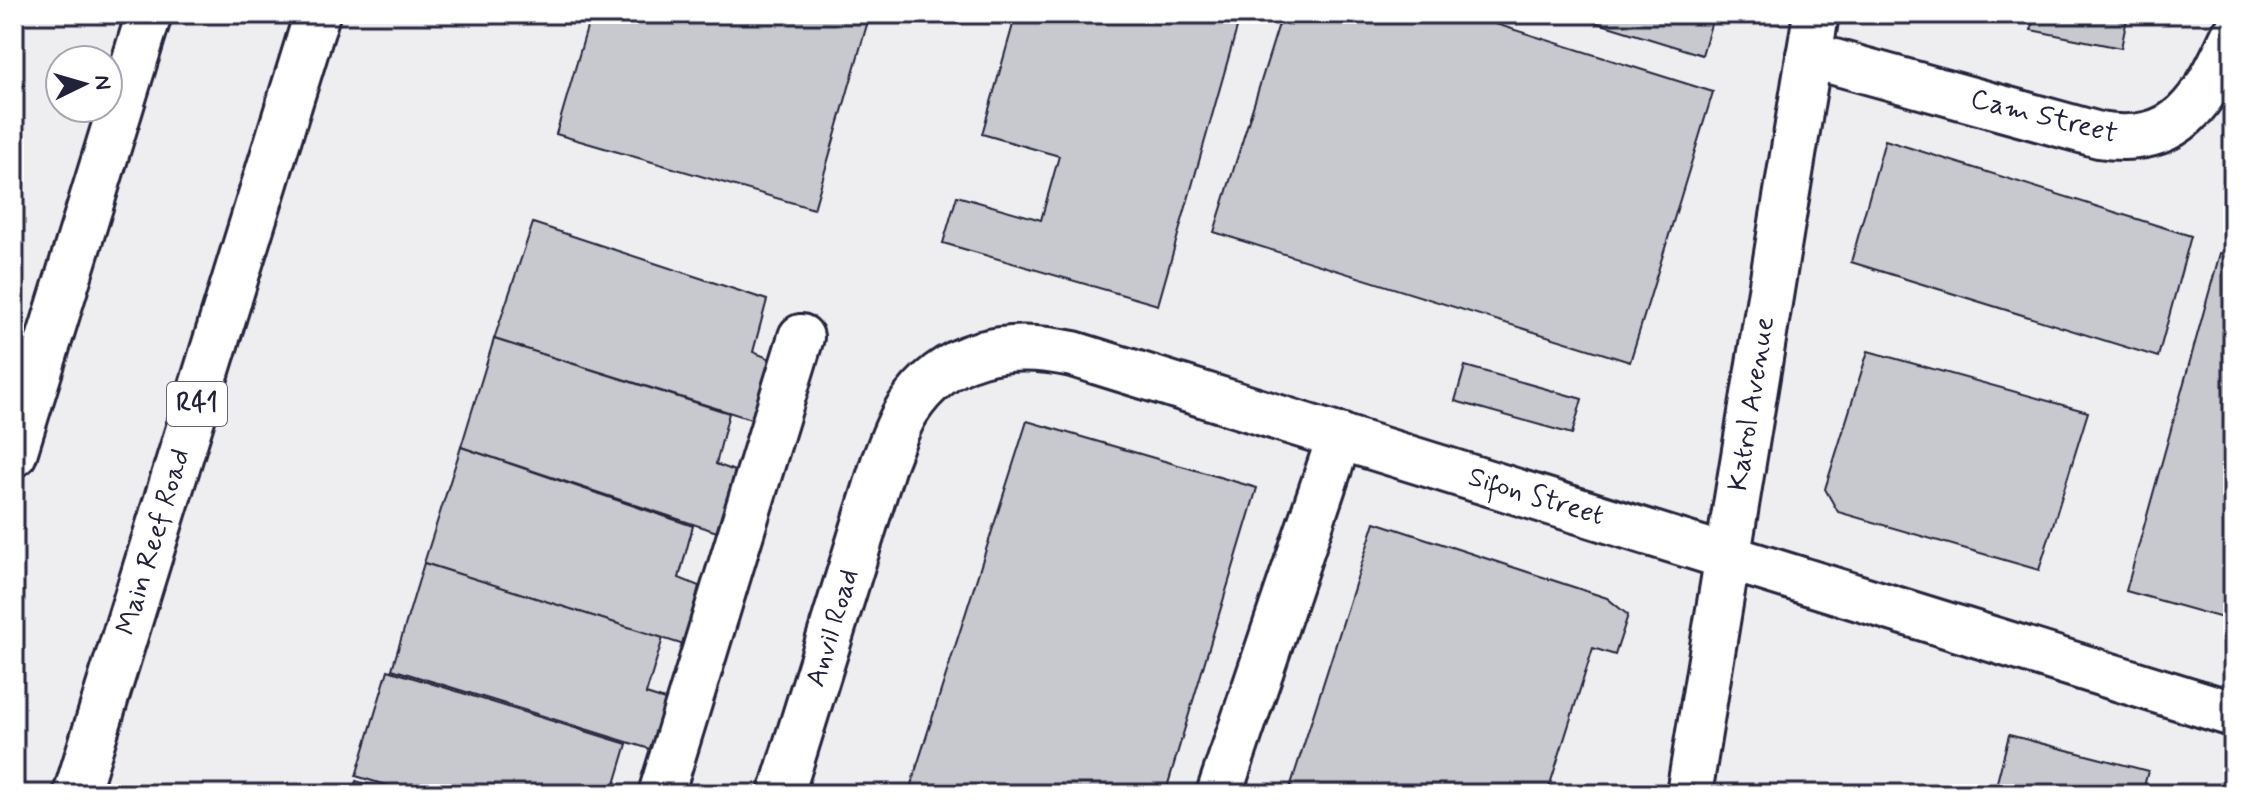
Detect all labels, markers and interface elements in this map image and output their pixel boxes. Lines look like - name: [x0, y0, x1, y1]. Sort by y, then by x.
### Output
- north arrow: [44, 44, 124, 124]
- text: N: [87, 74, 117, 91]
- street label: Cam Street: [1967, 81, 2121, 153]
- street label: Katrol Avenue: [1720, 314, 1784, 494]
- road number: R41: [167, 382, 227, 426]
- street label: Main Reef Road: [108, 444, 200, 640]
- street label: Sifon Street: [1463, 459, 1608, 537]
- street label: Anvil Road: [798, 565, 868, 691]

